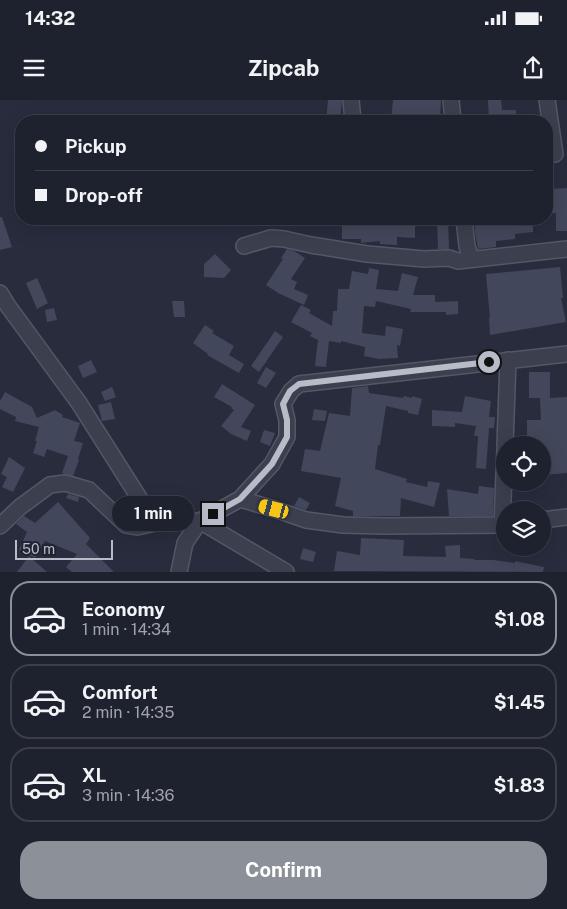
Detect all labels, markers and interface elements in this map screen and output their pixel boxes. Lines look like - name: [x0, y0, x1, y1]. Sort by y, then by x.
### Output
- text: 14:32: [25, 7, 75, 29]
- icon: menu: [20, 54, 48, 82]
- icon: share: [519, 54, 547, 82]
- text: Zipcab: [248, 55, 319, 81]
- text: Pickup: [65, 135, 127, 157]
- text: Drop-off: [65, 184, 142, 206]
- route start: [478, 351, 500, 373]
- map controls: [496, 436, 551, 556]
- button: locate: [496, 436, 551, 491]
- callout: 1 min: [113, 496, 196, 532]
- car: [257, 498, 290, 520]
- button: layers: [496, 501, 551, 556]
- route end: [202, 503, 224, 525]
- text: 1 min: [134, 504, 172, 523]
- scale bar: [15, 537, 112, 560]
- text: 50 m: [22, 541, 55, 557]
- icon: car: [22, 596, 67, 641]
- text: Economy: [82, 598, 165, 620]
- text: $1.08: [494, 608, 545, 630]
- text: 1 min · 14:34: [82, 620, 171, 639]
- icon: car: [22, 679, 67, 724]
- text: Comfort: [82, 681, 158, 703]
- text: $1.45: [494, 691, 545, 713]
- text: 2 min · 14:35: [82, 703, 174, 722]
- icon: car: [22, 762, 67, 807]
- text: XL: [82, 764, 107, 786]
- text: $1.83: [493, 774, 545, 796]
- text: 3 min · 14:36: [82, 786, 175, 805]
- button: Confirm: [20, 841, 547, 899]

